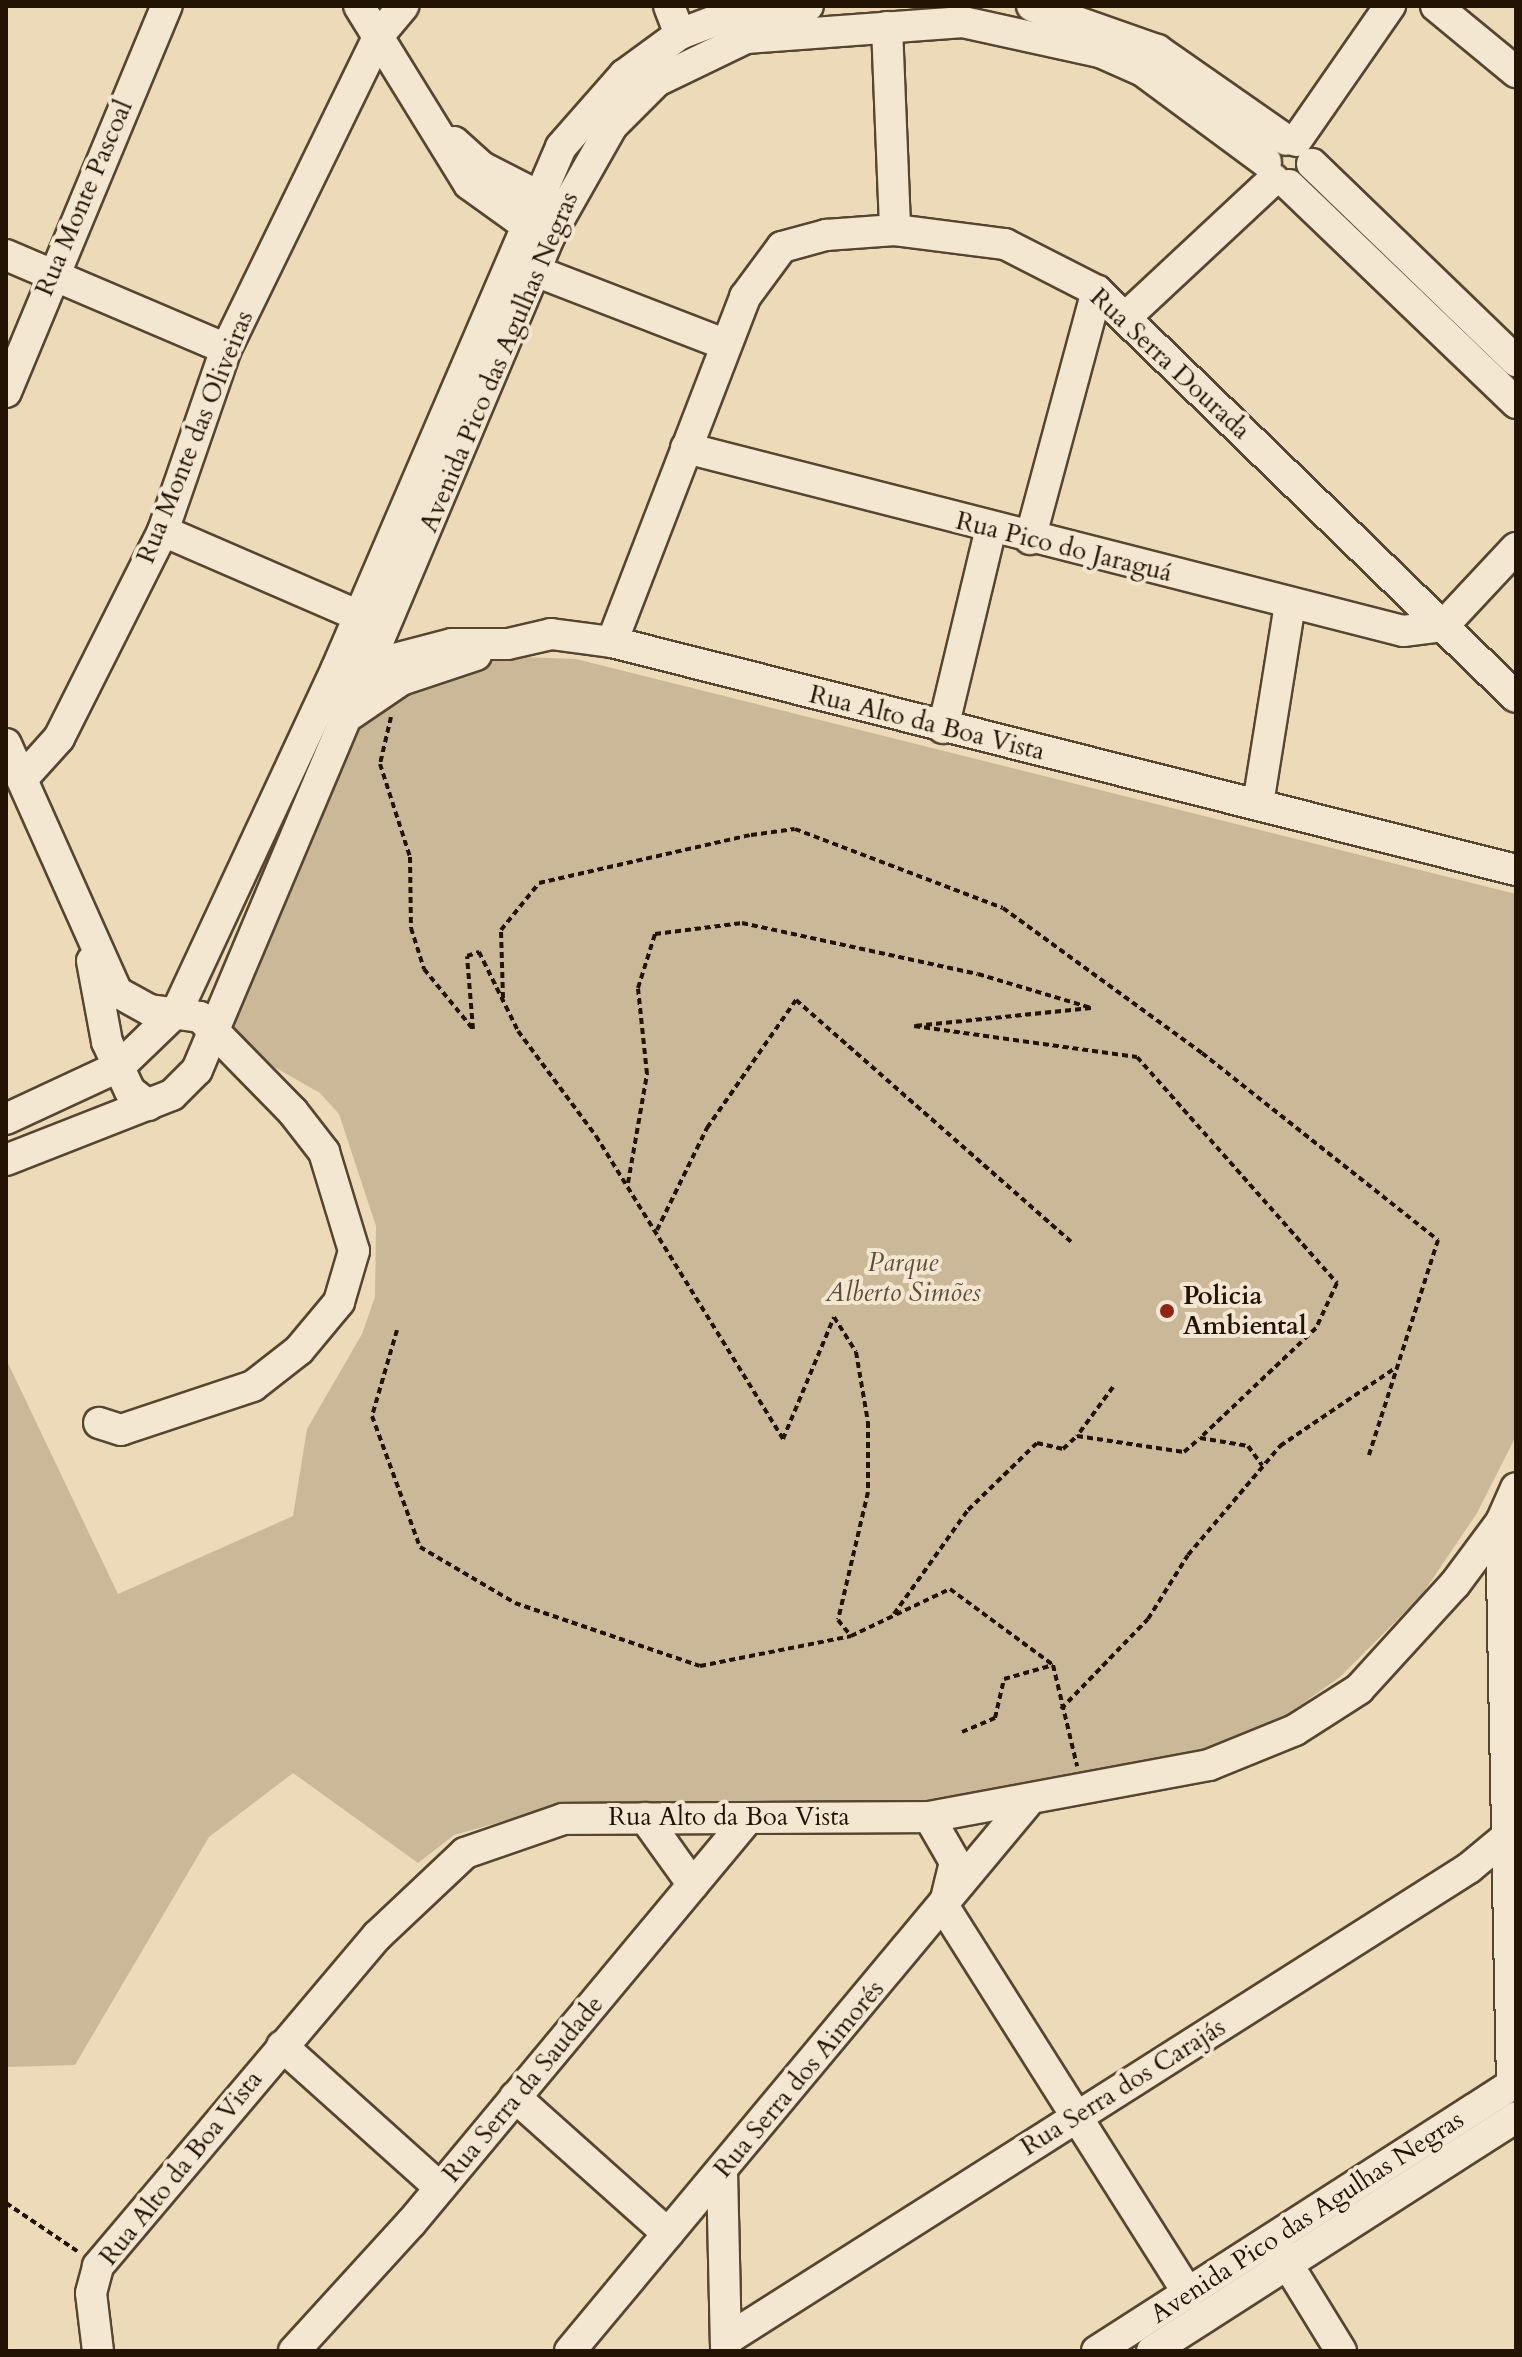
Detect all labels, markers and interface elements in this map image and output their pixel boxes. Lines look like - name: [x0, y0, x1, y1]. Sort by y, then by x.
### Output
- street label: Rua Monte Pascoal: [29, 95, 139, 301]
- street label: Avenida Pico das Agulhas Negras: [413, 187, 585, 537]
- street label: Rua Serra Dourada: [1083, 282, 1257, 446]
- street label: Rua Monte das Oliveiras: [130, 306, 260, 568]
- street label: Rua Pico do Jaraguá: [953, 505, 1175, 589]
- street label: Rua Alto da Boa Vista: [806, 679, 1048, 767]
- park label: Parque Alberto Simões: [825, 1247, 981, 1308]
- place label: Policia Ambiental: [1183, 1280, 1307, 1342]
- marker: Policia Ambiental: [1158, 1302, 1176, 1320]
- street label: Rua Alto da Boa Vista: [608, 1801, 850, 1833]
- street label: Rua Serra dos Aimorés: [707, 1974, 891, 2184]
- street label: Rua Serra da Saudade: [436, 1989, 610, 2189]
- street label: Rua Serra dos Carajás: [1015, 2011, 1231, 2163]
- street label: Rua Alto da Boa Vista: [93, 2064, 269, 2272]
- street label: Avenida Pico das Agulhas Negras: [1145, 2104, 1469, 2330]

